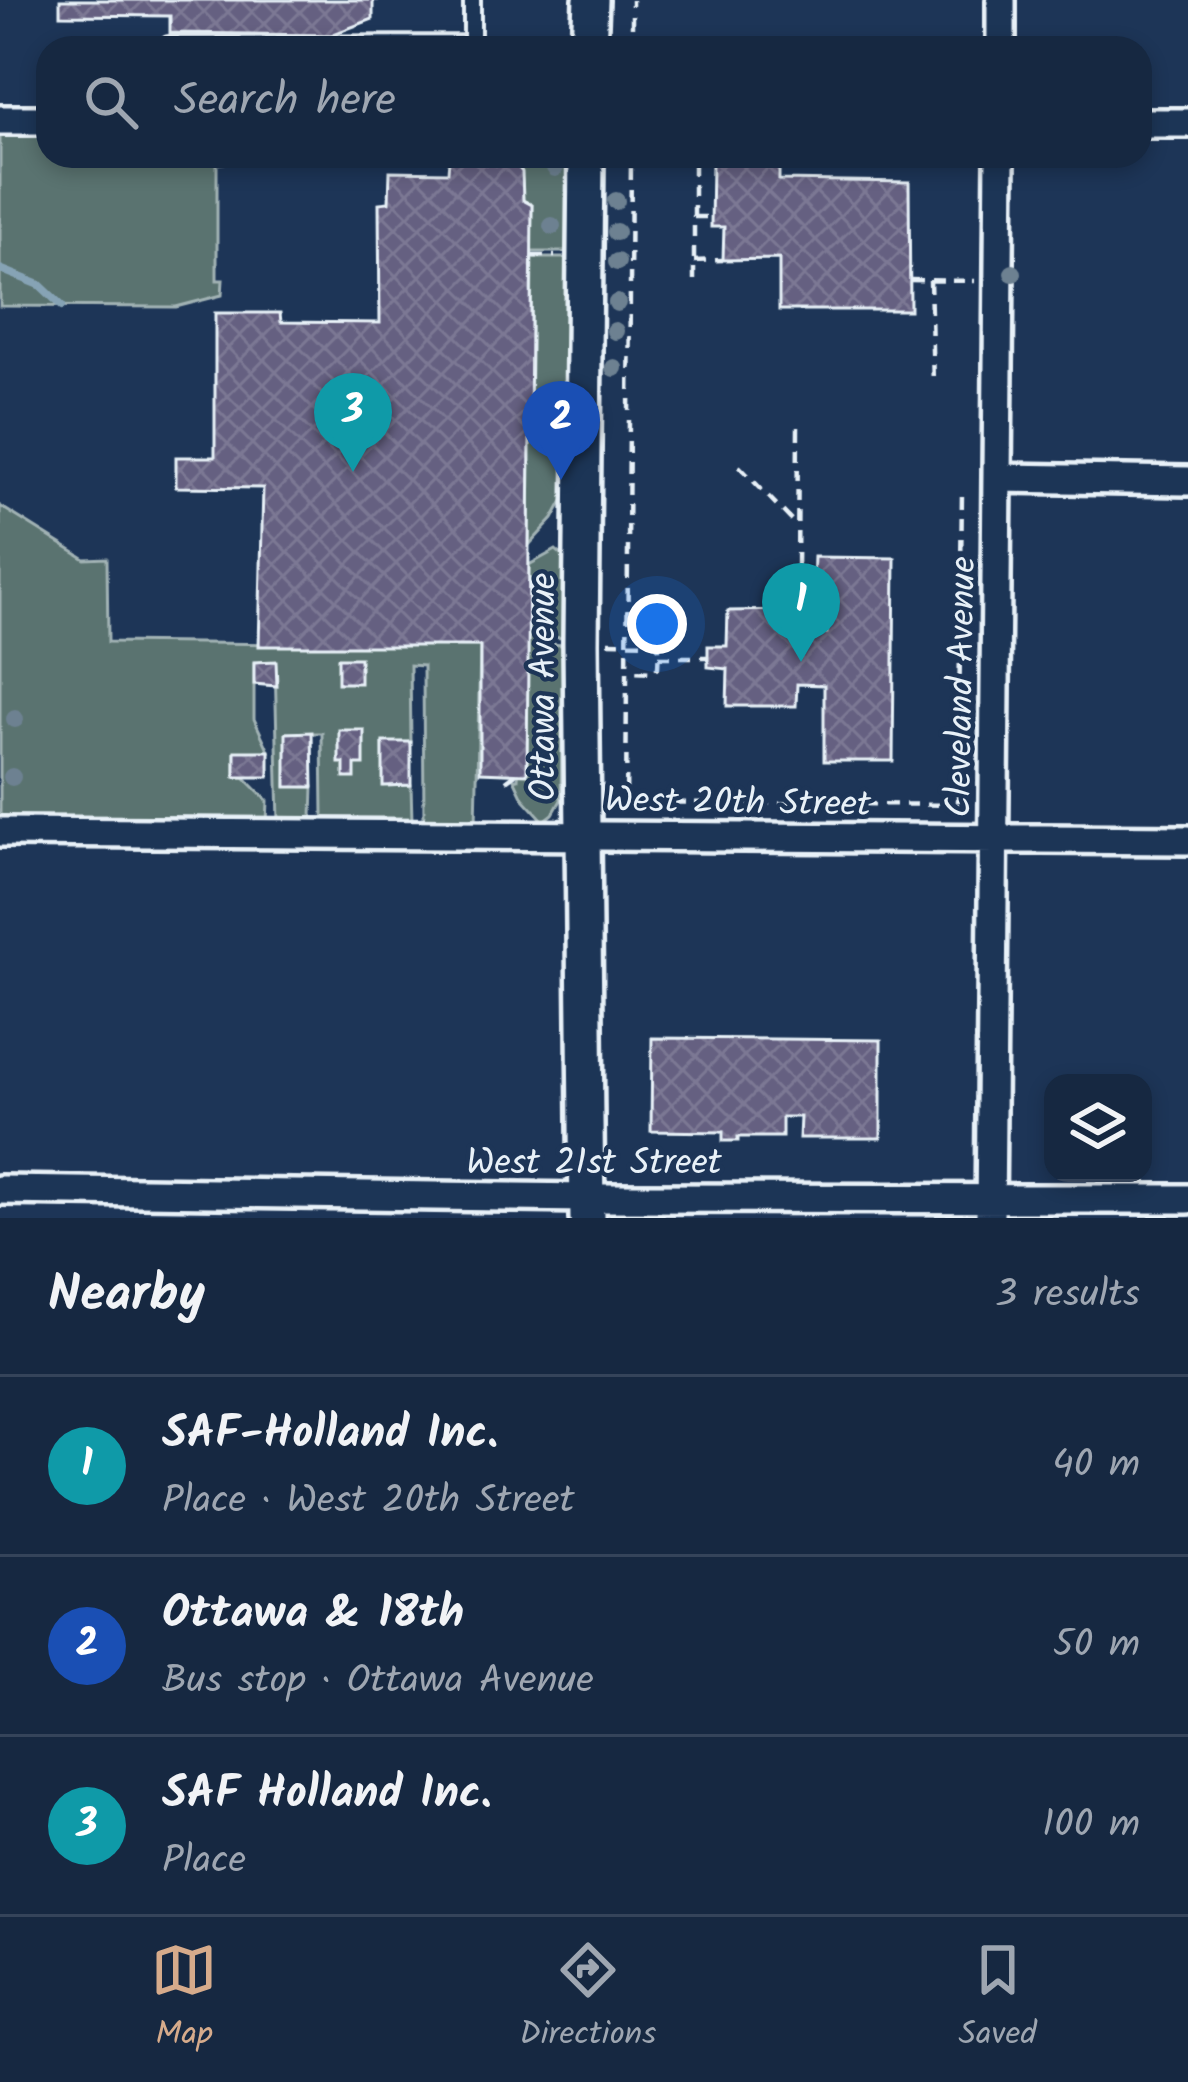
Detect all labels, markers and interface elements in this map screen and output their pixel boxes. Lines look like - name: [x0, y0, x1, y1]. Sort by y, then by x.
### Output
- search box: [36, 36, 1152, 168]
- text: Search here: [174, 66, 396, 138]
- icon: search: [78, 69, 144, 135]
- pin: 3: [314, 373, 392, 472]
- pin: 2: [522, 381, 600, 480]
- street label: Cleveland Avenue: [932, 556, 993, 818]
- pin: 1: [762, 563, 840, 662]
- street label: Ottawa Avenue: [517, 573, 574, 801]
- your location: [627, 594, 687, 654]
- street label: West 20th Street: [604, 773, 872, 834]
- map controls: [1044, 1074, 1152, 1182]
- button: layers: [1044, 1074, 1152, 1182]
- street label: West 21st Street: [466, 1136, 723, 1193]
- text: Nearby: [48, 1256, 205, 1337]
- text: 3 results: [995, 1265, 1140, 1327]
- text: SAF-Holland Inc.: [162, 1399, 498, 1471]
- text: 1: [81, 1435, 93, 1497]
- text: 40 m: [1052, 1435, 1140, 1497]
- text: Place · West 20th Street: [162, 1471, 575, 1533]
- text: Ottawa & 18th: [162, 1579, 464, 1651]
- text: 2: [76, 1615, 98, 1677]
- text: 50 m: [1053, 1615, 1140, 1677]
- text: Bus stop · Ottawa Avenue: [162, 1651, 594, 1713]
- text: SAF Holland Inc.: [162, 1759, 492, 1831]
- text: 3: [76, 1795, 98, 1857]
- text: 100 m: [1042, 1795, 1140, 1857]
- text: Place: [162, 1831, 246, 1893]
- tab: Map: [151, 1937, 217, 2062]
- tab: Directions: [519, 1937, 656, 2062]
- tab: Saved: [959, 1937, 1037, 2062]

